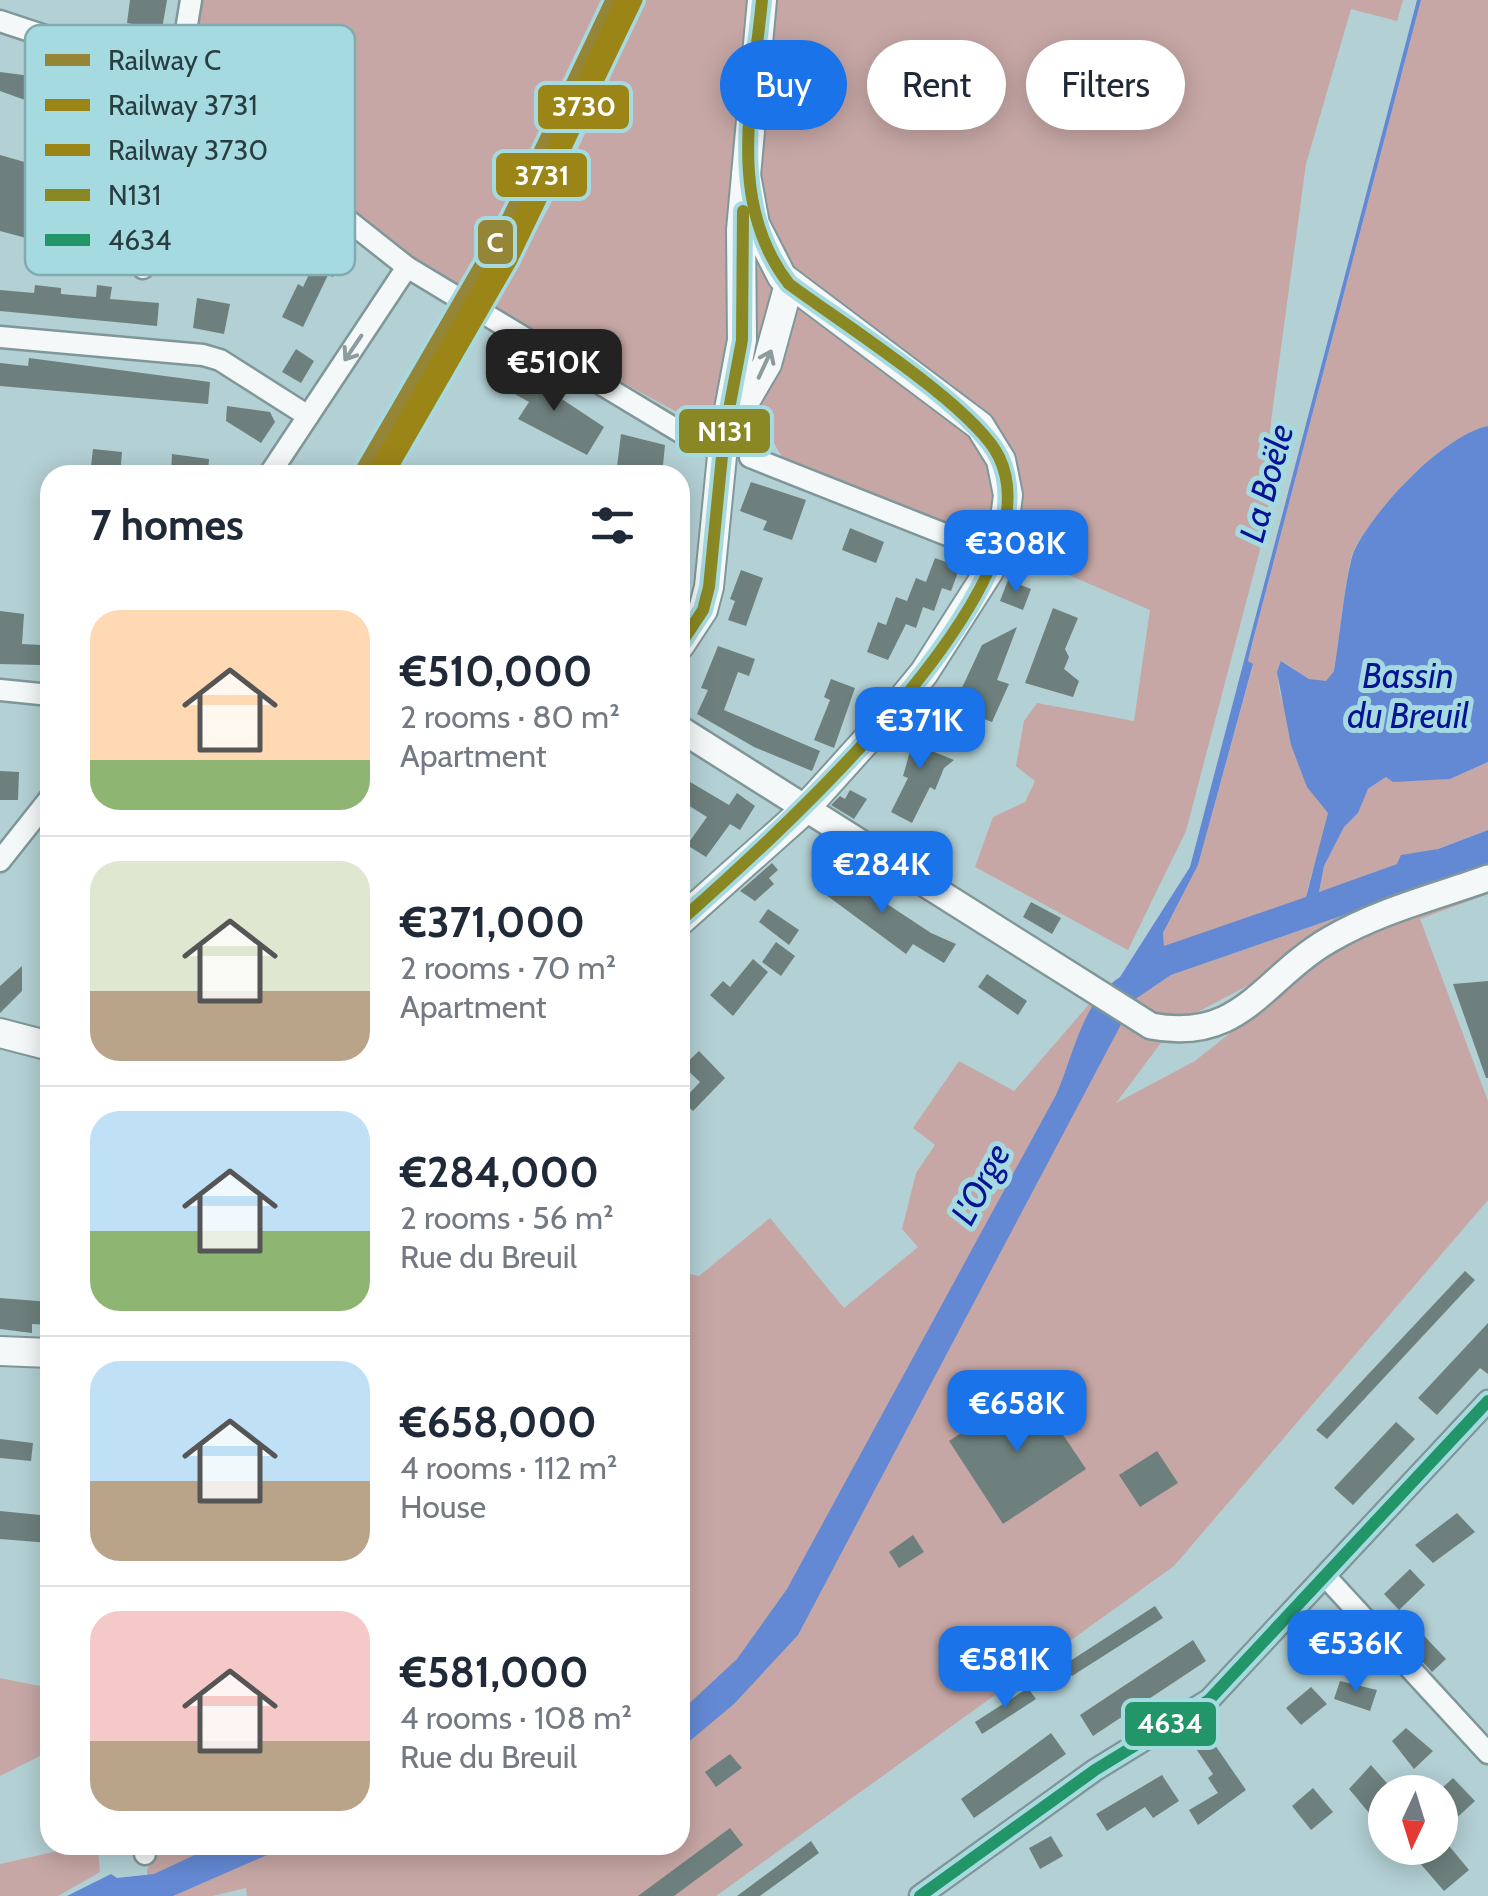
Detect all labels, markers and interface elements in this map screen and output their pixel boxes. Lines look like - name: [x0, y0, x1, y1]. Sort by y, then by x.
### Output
- legend: [25, 25, 355, 275]
- chip: Buy: [720, 40, 847, 130]
- chip: Rent: [867, 40, 1006, 130]
- chip: Filters: [1026, 40, 1185, 130]
- text: Railway C: [108, 43, 221, 77]
- line badge: 3730: [536, 83, 631, 131]
- text: Railway 3731: [108, 88, 258, 122]
- text: 3730: [552, 89, 616, 123]
- text: Railway 3730: [108, 133, 268, 167]
- line badge: 3731: [494, 151, 589, 199]
- text: 3731: [515, 158, 569, 192]
- text: N131: [108, 178, 161, 212]
- line badge: C: [476, 218, 515, 266]
- text: 4634: [108, 223, 171, 257]
- text: C: [486, 225, 504, 259]
- pin: €510K: [484, 329, 624, 414]
- one-way arrow: [343, 334, 364, 362]
- text: €510K: [508, 342, 600, 381]
- one-way arrow: [757, 349, 776, 379]
- line badge: N131: [677, 407, 772, 455]
- text: N131: [697, 414, 753, 448]
- water label: La Boële: [1230, 419, 1302, 547]
- icon: filters: [585, 498, 640, 553]
- text: 7 homes: [90, 499, 244, 551]
- pin: €308K: [946, 510, 1086, 595]
- text: €308K: [966, 523, 1066, 562]
- text: €510,000: [400, 645, 593, 697]
- icon: home: [170, 650, 290, 770]
- water label: Bassin du Breuil: [1347, 654, 1470, 737]
- pin: €371K: [850, 687, 990, 772]
- text: 2 rooms · 80 m²: [400, 697, 620, 736]
- text: €371K: [877, 700, 963, 739]
- text: Apartment: [400, 736, 547, 775]
- pin: €284K: [812, 831, 952, 916]
- text: €284K: [834, 844, 930, 883]
- text: €371,000: [400, 896, 585, 948]
- icon: home: [170, 901, 290, 1021]
- text: 2 rooms · 70 m²: [400, 948, 616, 987]
- text: Apartment: [400, 987, 547, 1026]
- water label: L'Orge: [941, 1136, 1019, 1232]
- text: €284,000: [400, 1146, 599, 1198]
- icon: home: [170, 1151, 290, 1271]
- text: 2 rooms · 56 m²: [400, 1198, 614, 1237]
- text: Rue du Breuil: [400, 1237, 577, 1276]
- pin: €658K: [947, 1370, 1087, 1455]
- text: €658K: [969, 1383, 1065, 1422]
- text: €658,000: [400, 1396, 597, 1448]
- icon: home: [170, 1401, 290, 1521]
- text: 4 rooms · 112 m²: [400, 1448, 617, 1487]
- text: House: [400, 1487, 486, 1526]
- pin: €536K: [1286, 1610, 1426, 1695]
- text: €536K: [1310, 1623, 1403, 1662]
- pin: €581K: [935, 1626, 1075, 1711]
- text: €581K: [961, 1639, 1049, 1678]
- text: €581,000: [400, 1646, 589, 1698]
- icon: home: [170, 1651, 290, 1771]
- text: 4 rooms · 108 m²: [400, 1698, 632, 1737]
- line badge: 4634: [1123, 1700, 1218, 1748]
- text: 4634: [1137, 1706, 1203, 1740]
- text: Rue du Breuil: [400, 1737, 577, 1776]
- north arrow: [1368, 1775, 1458, 1865]
- map controls: [1368, 1775, 1458, 1865]

